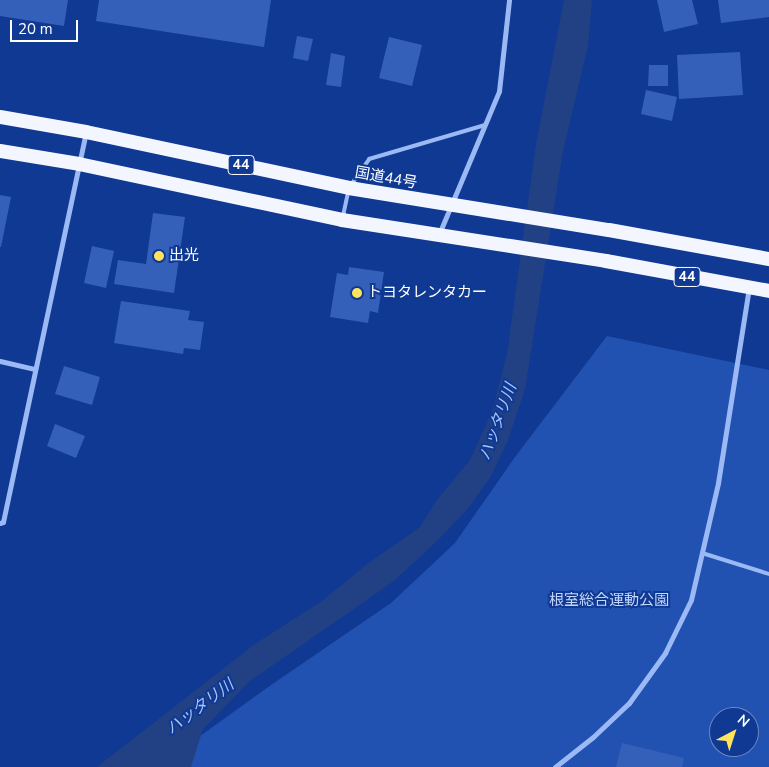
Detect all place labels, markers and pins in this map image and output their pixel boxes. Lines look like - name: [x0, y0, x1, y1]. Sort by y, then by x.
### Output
- place label: 出光: [169, 247, 199, 265]
- marker: 出光: [153, 250, 165, 262]
- place label: トヨタレンタカー: [367, 284, 487, 302]
- marker: トヨタレンタカー: [351, 287, 363, 299]

